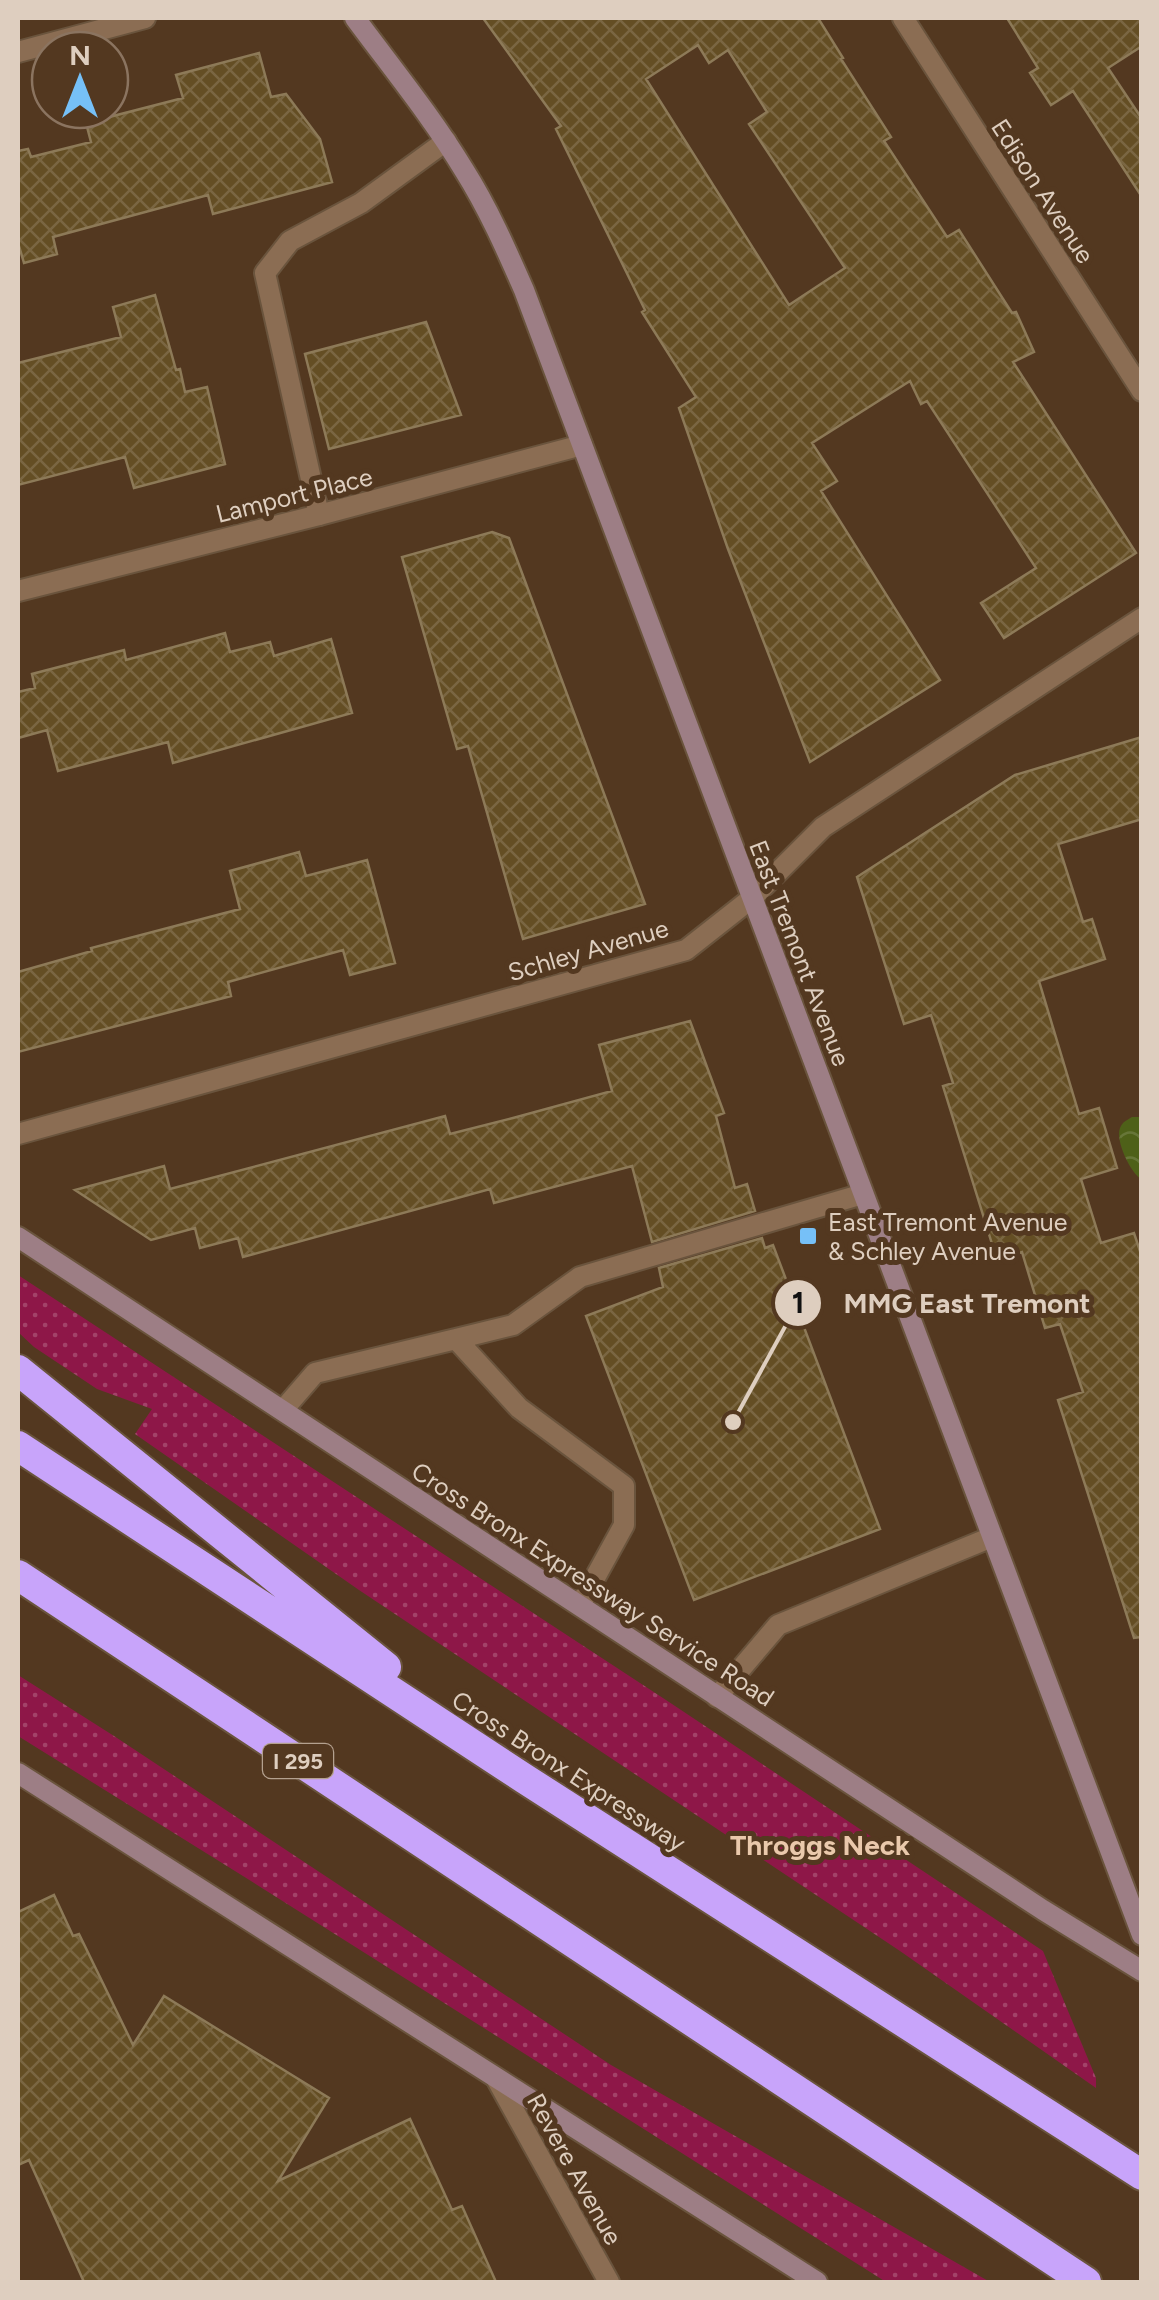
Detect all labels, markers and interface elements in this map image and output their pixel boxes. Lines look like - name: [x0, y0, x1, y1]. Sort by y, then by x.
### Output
- north arrow: [30, 30, 130, 130]
- text: N: [69, 38, 91, 72]
- street label: Edison Avenue: [985, 113, 1101, 269]
- street label: Lamport Place: [213, 461, 375, 529]
- street label: East Tremont Avenue: [743, 836, 857, 1070]
- street label: Schley Avenue: [504, 913, 672, 987]
- place label: East Tremont Avenue & Schley Avenue: [828, 1207, 1067, 1266]
- marker: East Tremont Avenue & Schley Avenue: [797, 1225, 819, 1247]
- callout: MMG East Tremont: [773, 1274, 1111, 1332]
- text: 1: [792, 1284, 804, 1321]
- text: MMG East Tremont: [843, 1286, 1091, 1320]
- street label: Cross Bronx Expressway Service Road: [406, 1455, 780, 1713]
- street label: Cross Bronx Expressway: [447, 1684, 691, 1858]
- road number: I 295: [263, 1744, 333, 1778]
- district label: Throggs Neck: [730, 1828, 910, 1862]
- street label: Revere Avenue: [521, 2088, 629, 2250]

